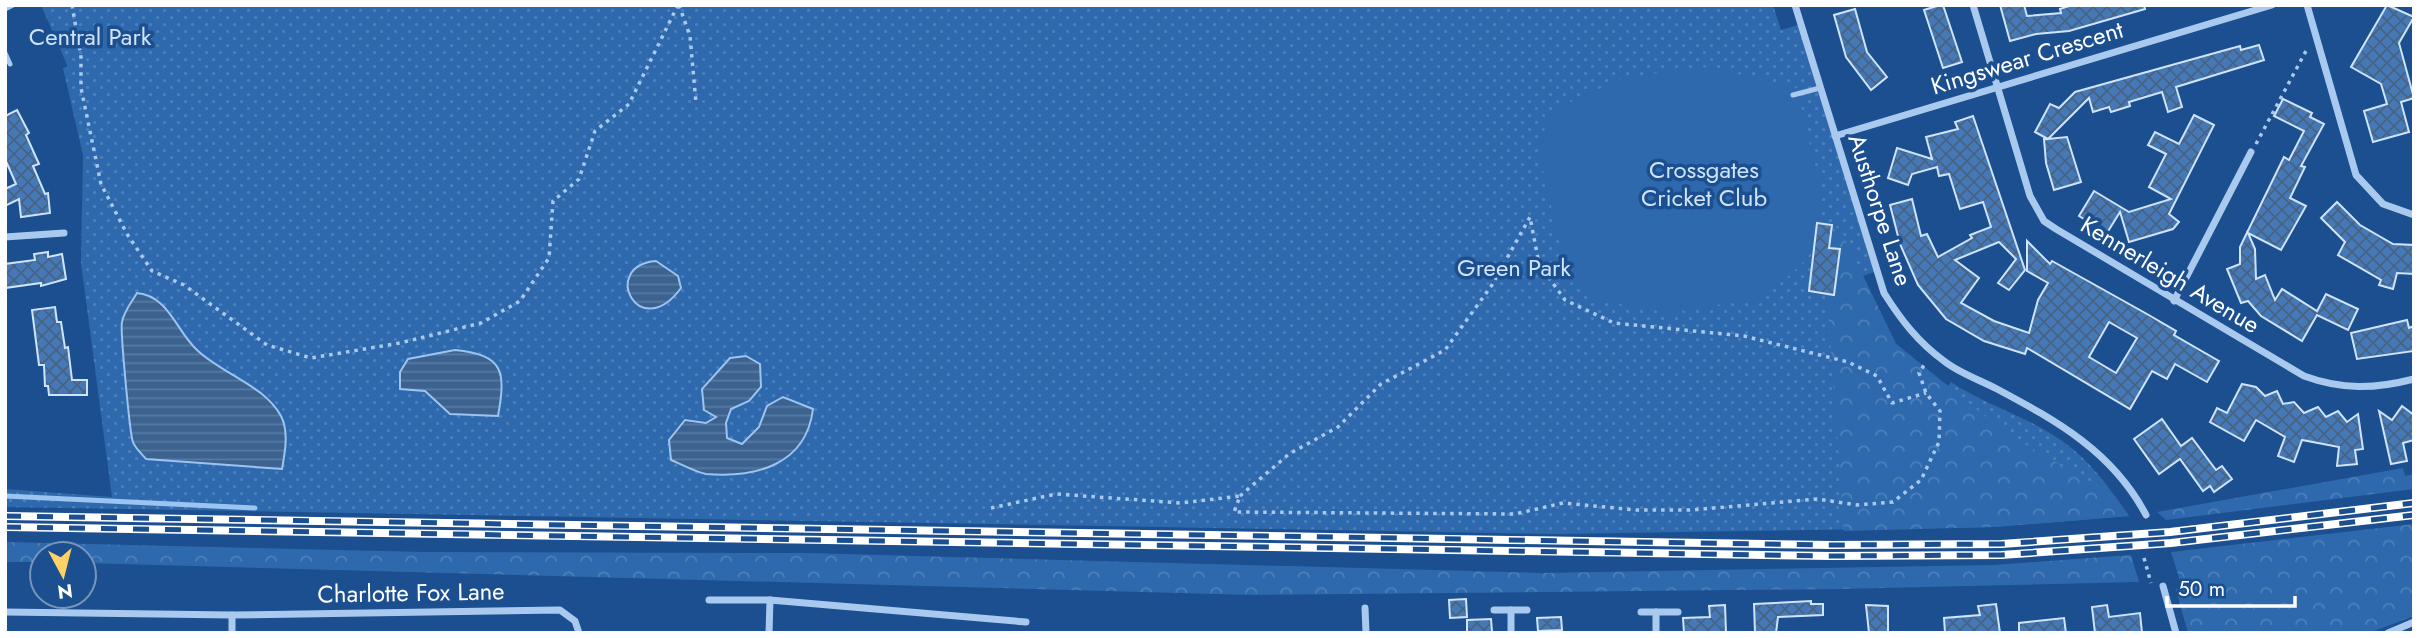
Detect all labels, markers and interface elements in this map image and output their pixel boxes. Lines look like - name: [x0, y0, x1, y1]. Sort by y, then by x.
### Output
- street label: Kingswear Crescent: [1926, 12, 2128, 103]
- park label: Central Park: [29, 19, 152, 54]
- street label: Austhorpe Lane: [1839, 129, 1922, 290]
- park label: Crossgates Cricket Club: [1641, 152, 1767, 215]
- street label: Kennerleigh Avenue: [2074, 207, 2266, 342]
- park label: Green Park: [1457, 250, 1571, 285]
- north arrow: [28, 540, 98, 610]
- scale bar: [2167, 564, 2295, 608]
- street label: Charlotte Fox Lane: [317, 573, 505, 612]
- text: 50 m: [2178, 574, 2225, 604]
- text: N: [56, 577, 74, 606]

